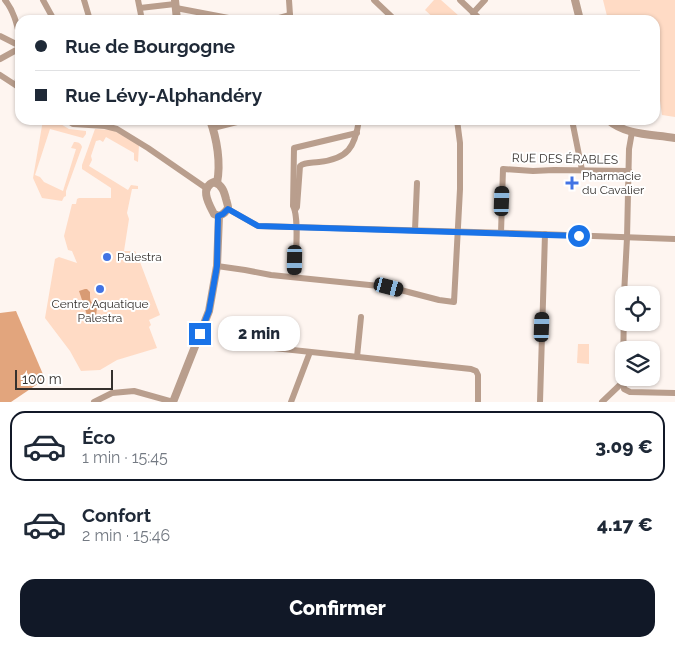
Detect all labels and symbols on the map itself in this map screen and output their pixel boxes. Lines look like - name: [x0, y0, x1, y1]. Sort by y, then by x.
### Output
- street label: RUE DES ÉRABLES: [512, 151, 618, 167]
- place label: Pharmacie du Cavalier: [582, 169, 645, 197]
- marker: Pharmacie du Cavalier: [566, 177, 578, 189]
- car: [493, 186, 510, 216]
- route start: [568, 225, 590, 247]
- car: [287, 245, 302, 275]
- place label: Palestra: [117, 250, 162, 264]
- marker: Palestra: [101, 251, 113, 263]
- car: [372, 276, 405, 298]
- marker: Centre Aquatique Palestra: [94, 283, 106, 295]
- place label: Centre Aquatique Palestra: [51, 297, 149, 325]
- car: [533, 312, 550, 342]
- callout: 2 min: [218, 316, 300, 352]
- route end: [189, 323, 211, 345]
- scale bar: [15, 367, 112, 390]

